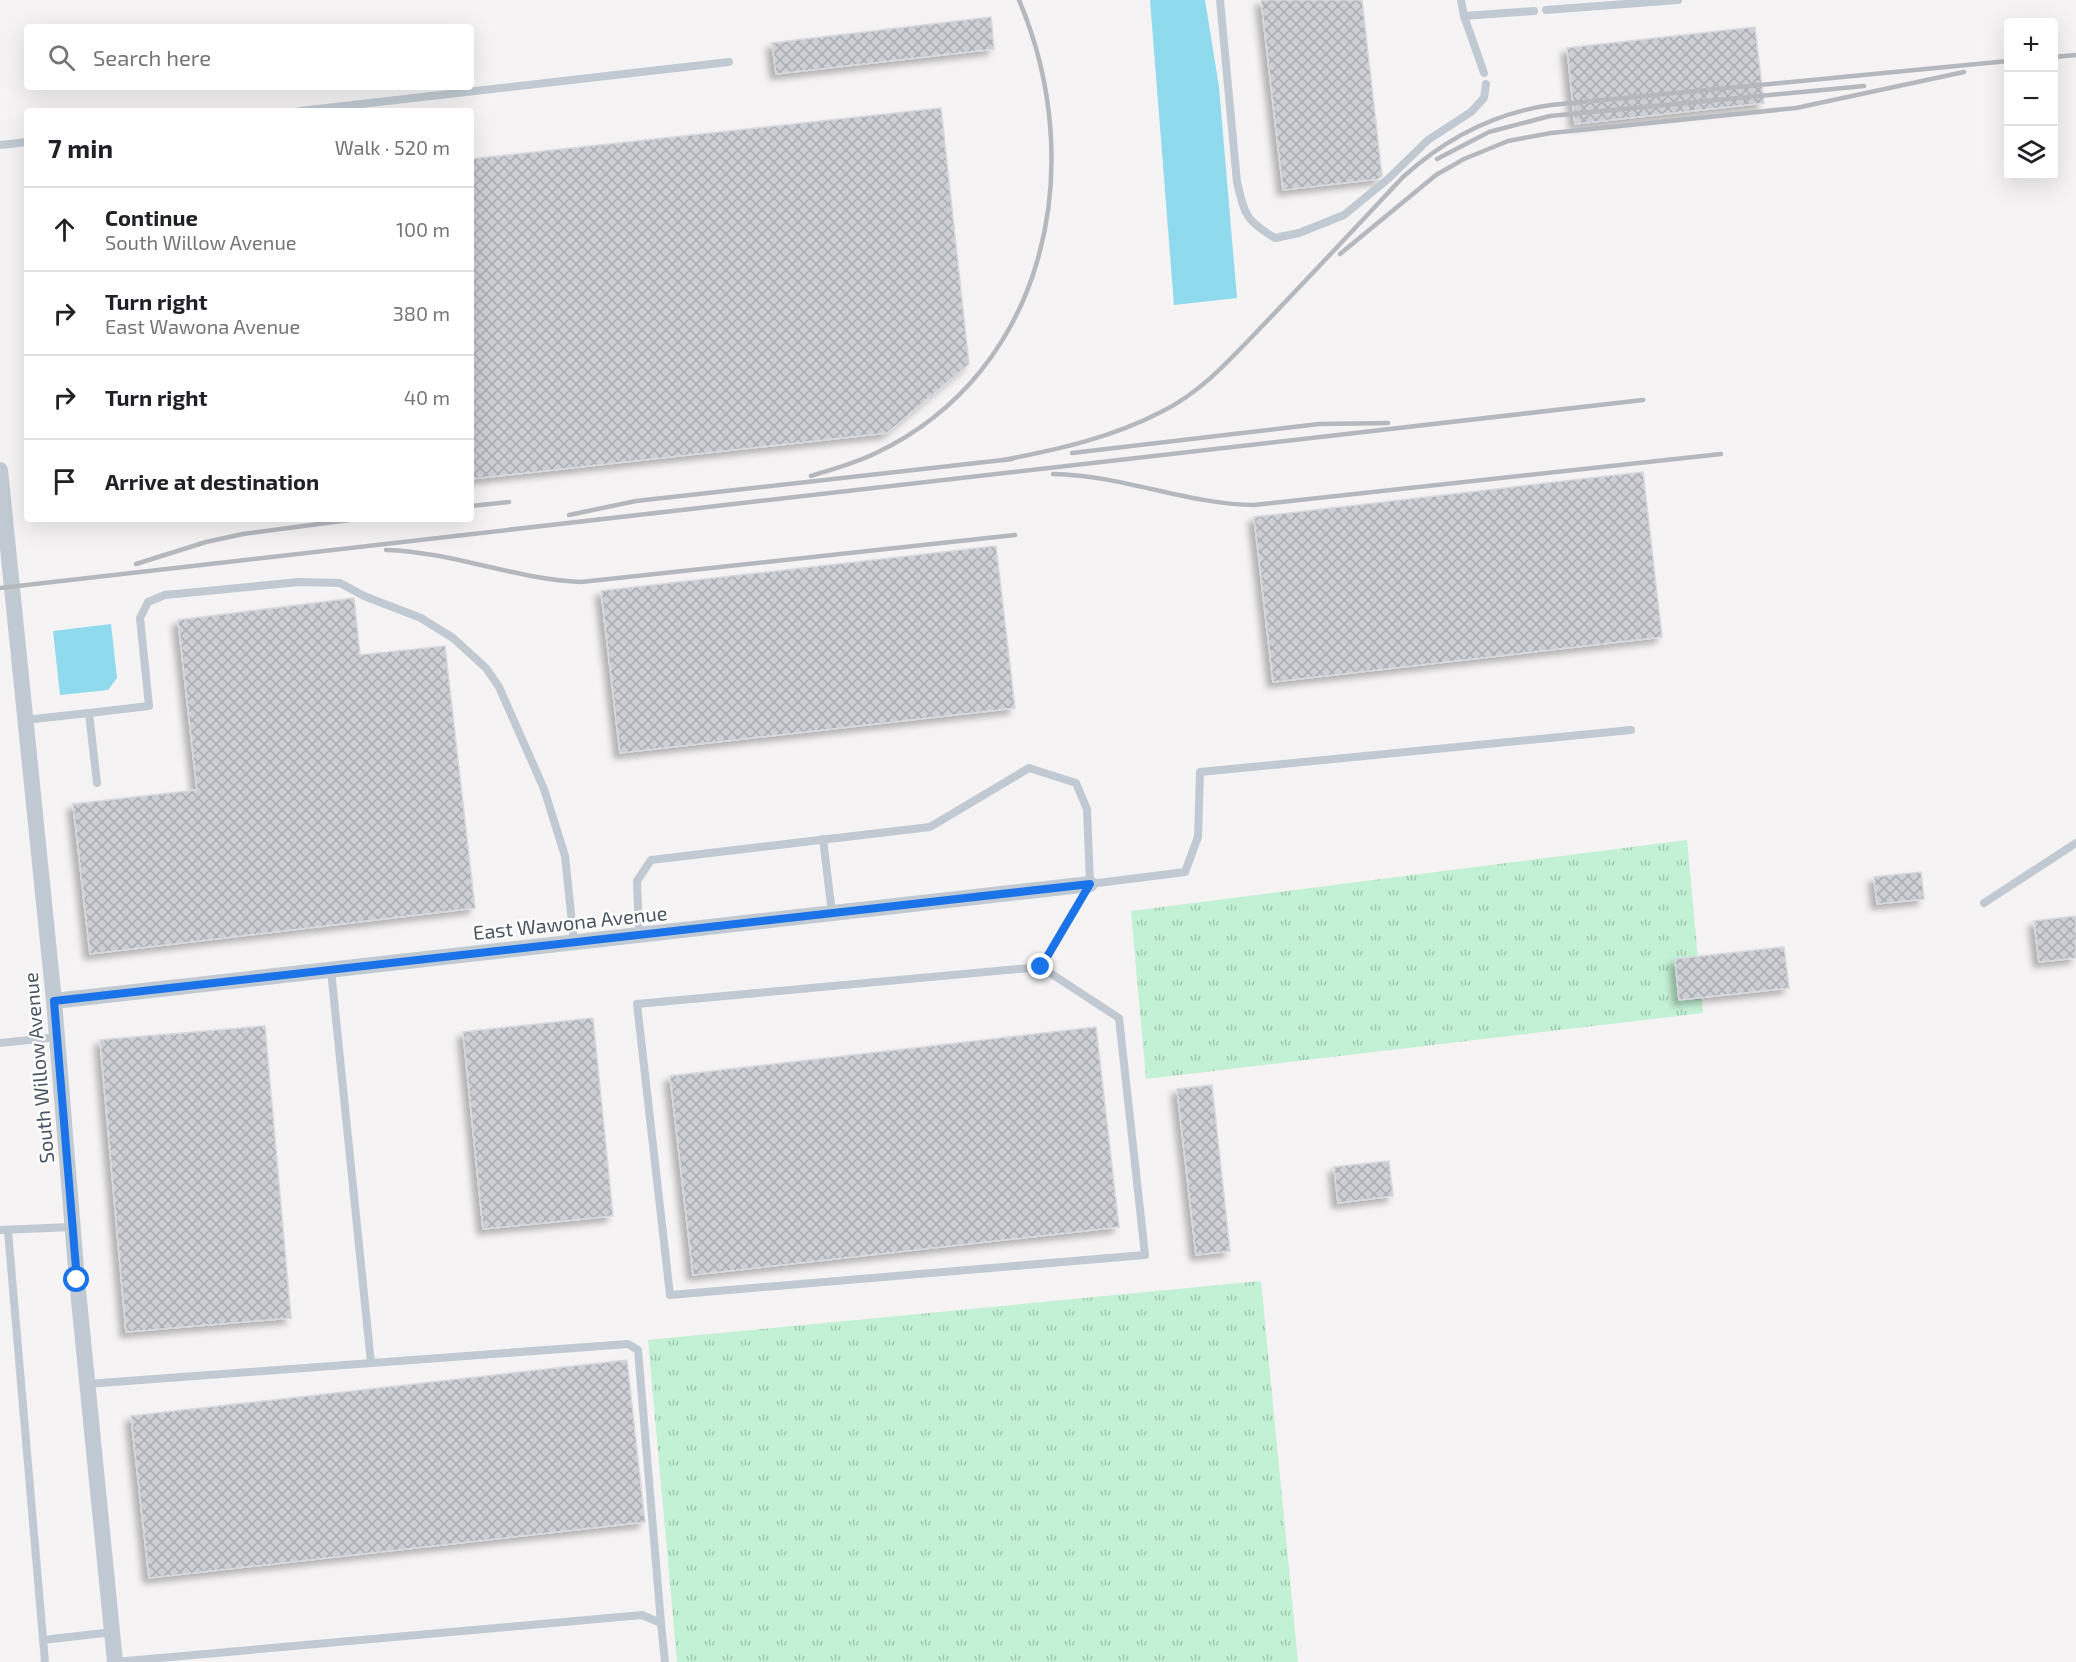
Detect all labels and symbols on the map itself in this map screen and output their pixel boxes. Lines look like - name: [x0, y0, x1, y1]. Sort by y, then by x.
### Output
- street label: East Wawona Avenue: [472, 900, 668, 944]
- route end: [1027, 953, 1053, 979]
- street label: South Willow Avenue: [18, 972, 58, 1164]
- route start: [63, 1266, 89, 1292]

